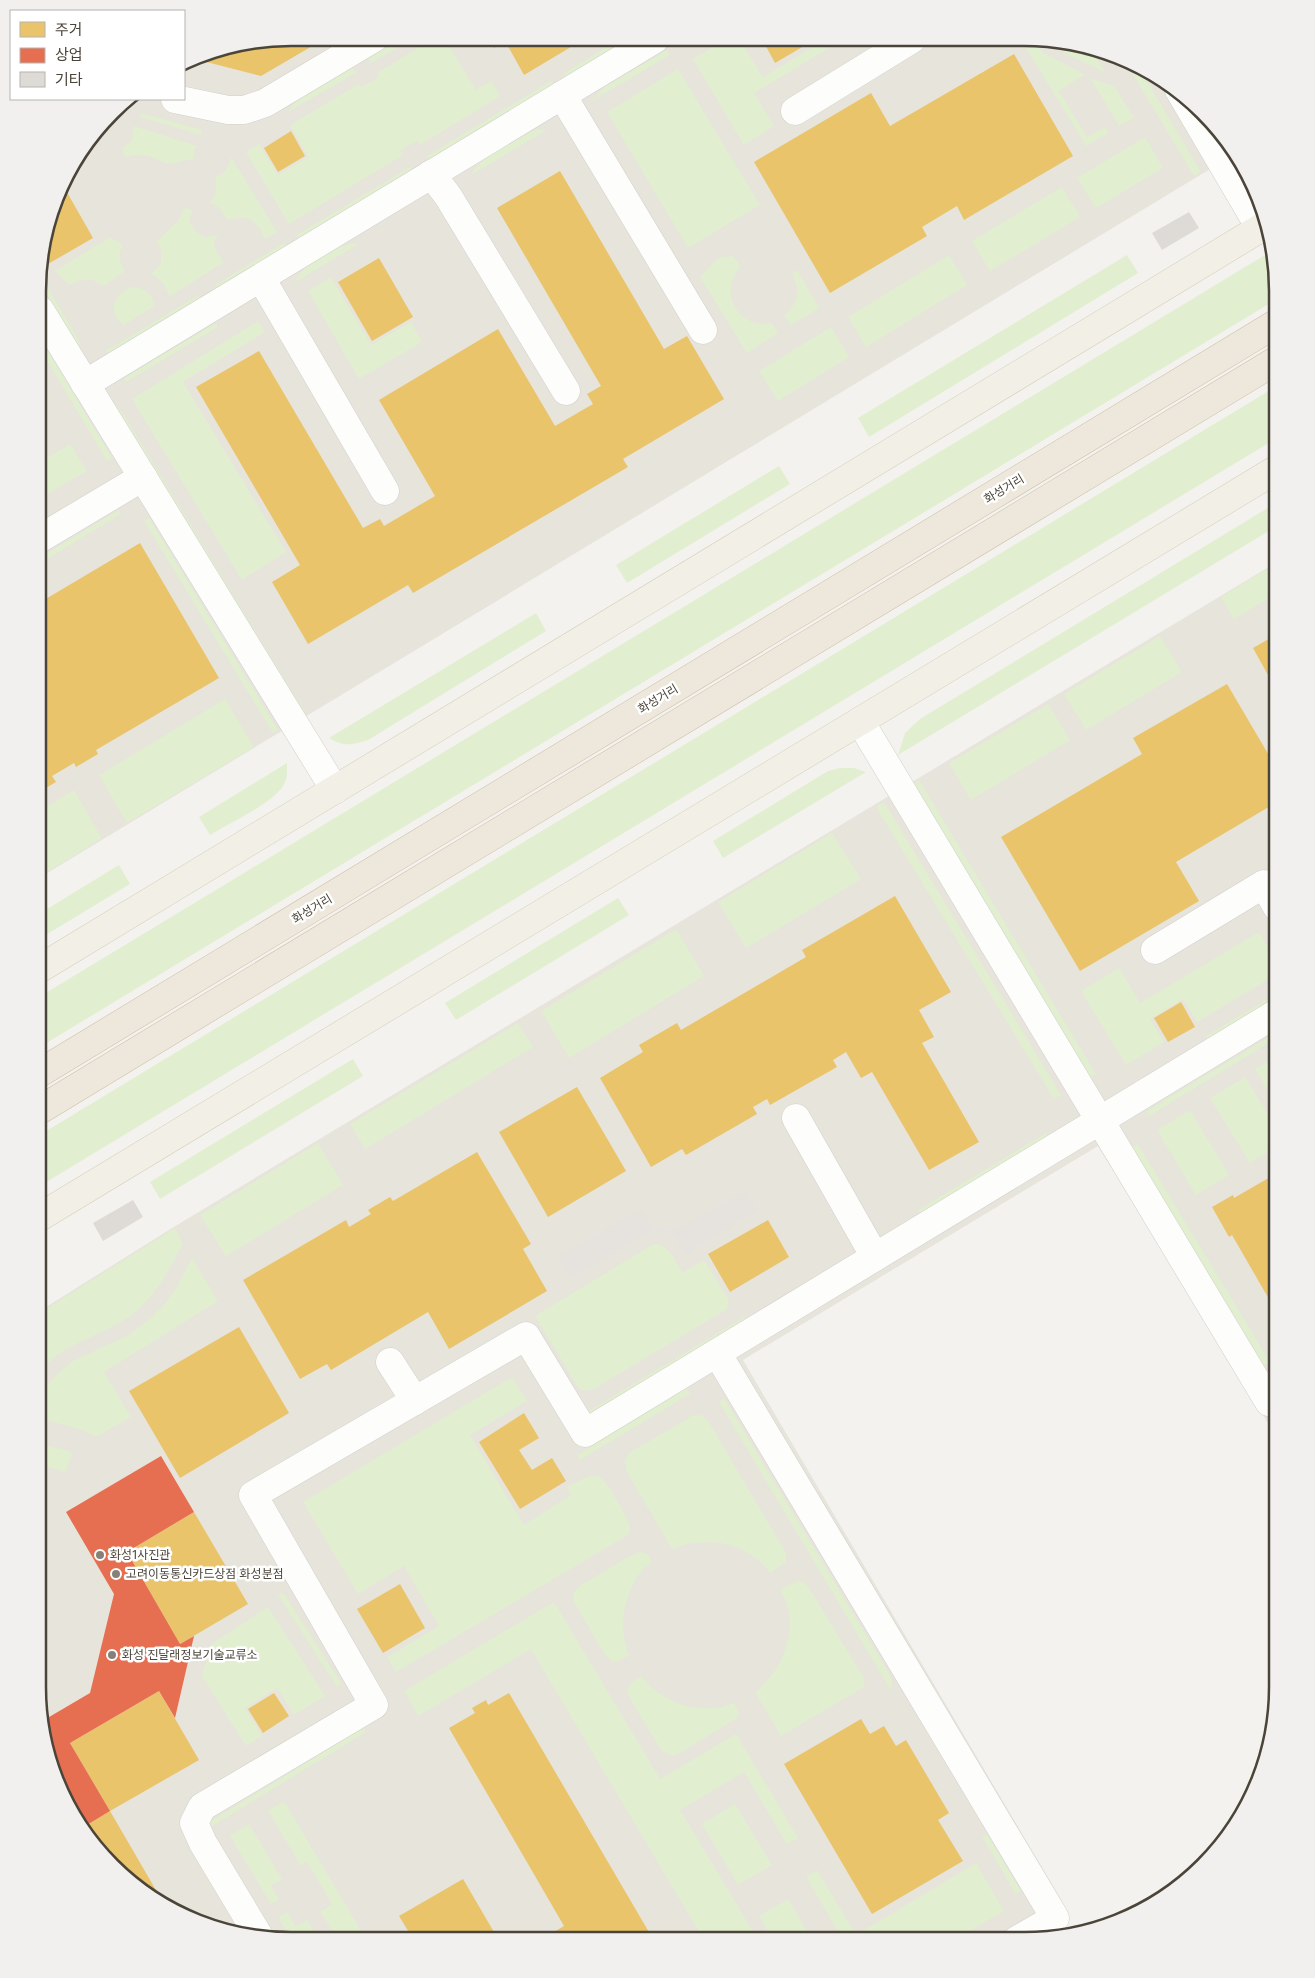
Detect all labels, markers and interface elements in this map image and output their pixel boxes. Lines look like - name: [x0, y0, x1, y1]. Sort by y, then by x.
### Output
- legend: [10, 10, 185, 100]
- text: 주거: [55, 21, 83, 39]
- text: 상업: [55, 46, 83, 64]
- text: 기타: [55, 71, 83, 89]
- street label: 화성거리: [981, 472, 1027, 506]
- street label: 화성거리: [635, 682, 681, 716]
- street label: 화성거리: [289, 892, 335, 926]
- place label: 화성1사진관: [110, 1548, 170, 1562]
- marker: 화성1사진관: [94, 1549, 106, 1561]
- place label: 고려이동통신카드상점 화성분점: [126, 1567, 284, 1581]
- marker: 고려이동통신카드상점 화성분점: [110, 1568, 122, 1580]
- place label: 화성 진달래정보기술교류소: [122, 1648, 258, 1662]
- marker: 화성 진달래정보기술교류소: [106, 1649, 118, 1661]

